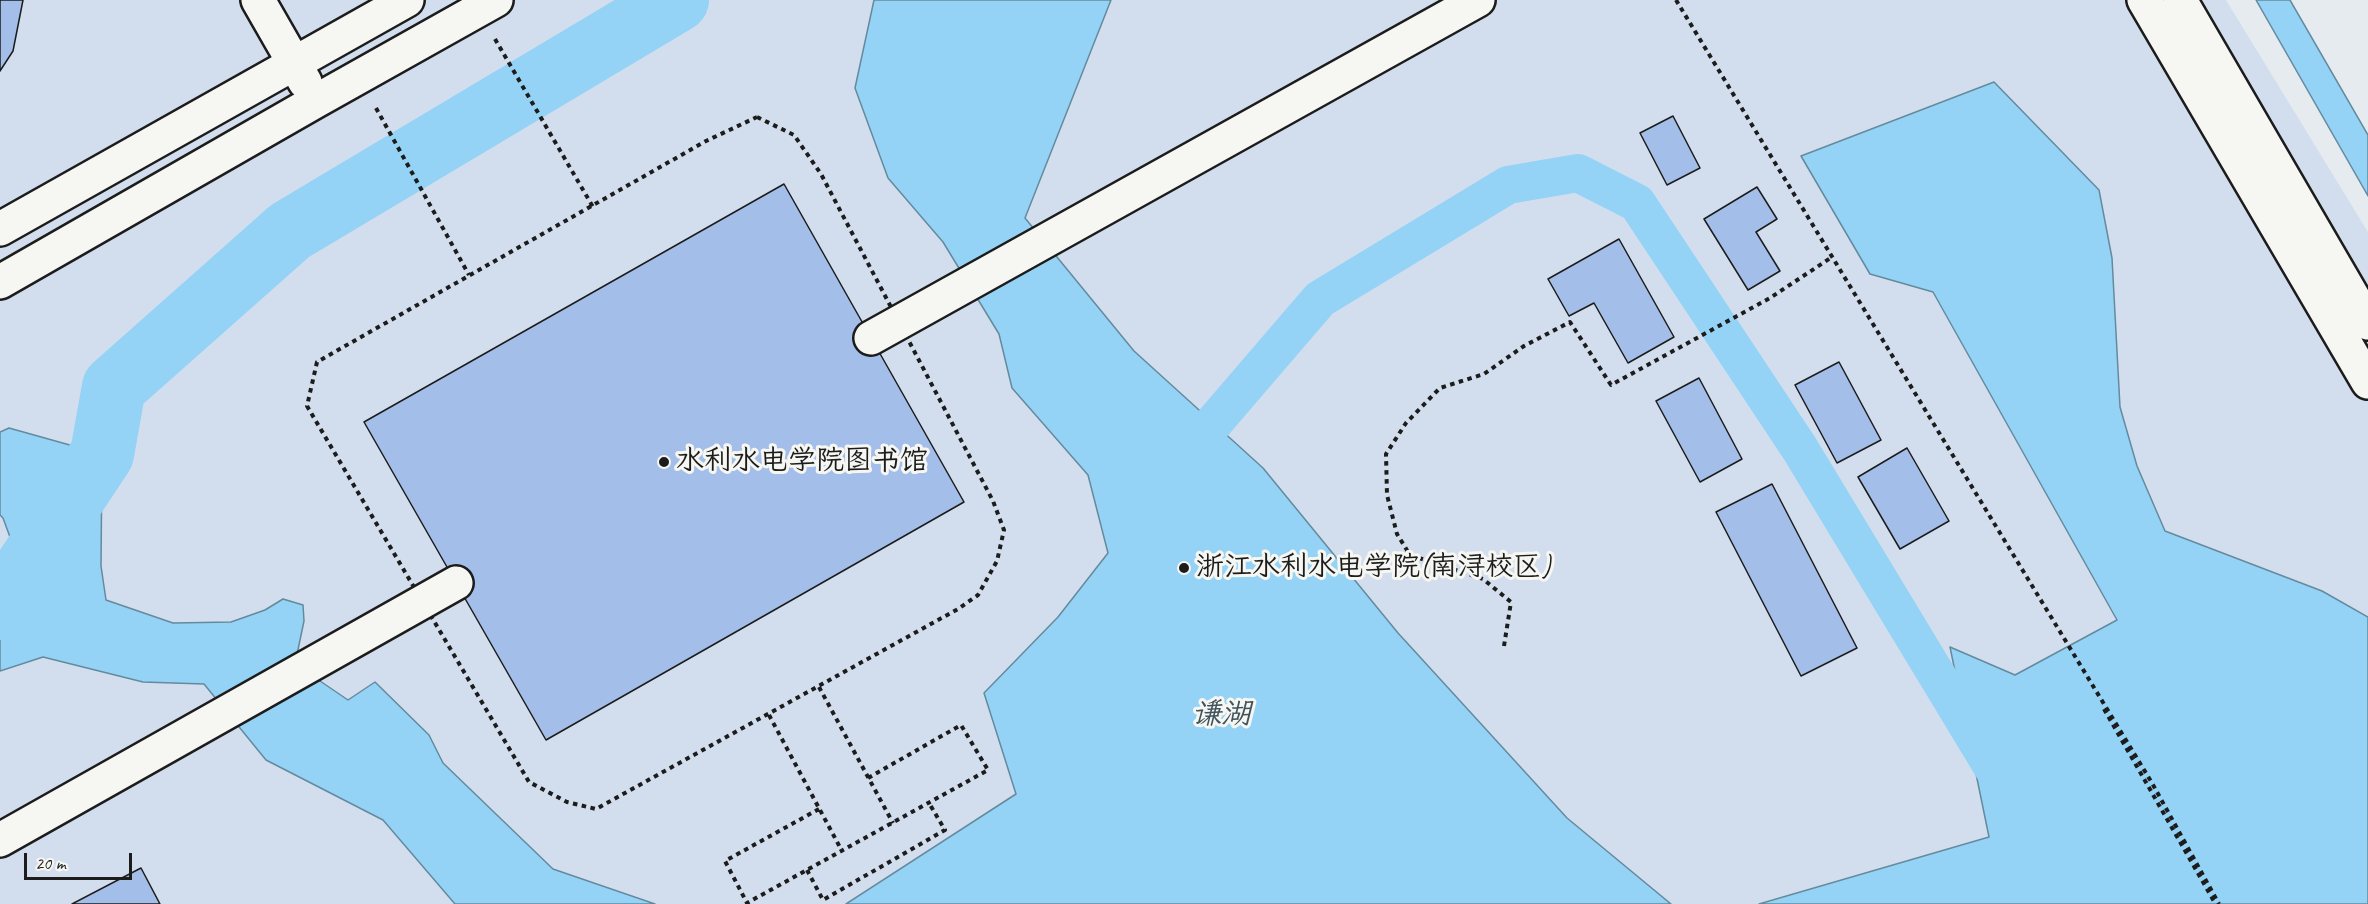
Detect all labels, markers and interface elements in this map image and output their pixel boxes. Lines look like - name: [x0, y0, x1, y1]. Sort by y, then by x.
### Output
- place label: 水利水电学院图书馆: [676, 445, 928, 479]
- marker: 水利水电学院图书馆: [657, 455, 671, 469]
- place label: 浙江水利水电学院(南浔校区): [1196, 551, 1550, 585]
- marker: 浙江水利水电学院(南浔校区): [1177, 561, 1191, 575]
- water label: 谦湖: [1191, 697, 1251, 733]
- scale bar: [27, 841, 135, 879]
- text: 20 m: [35, 852, 66, 874]

